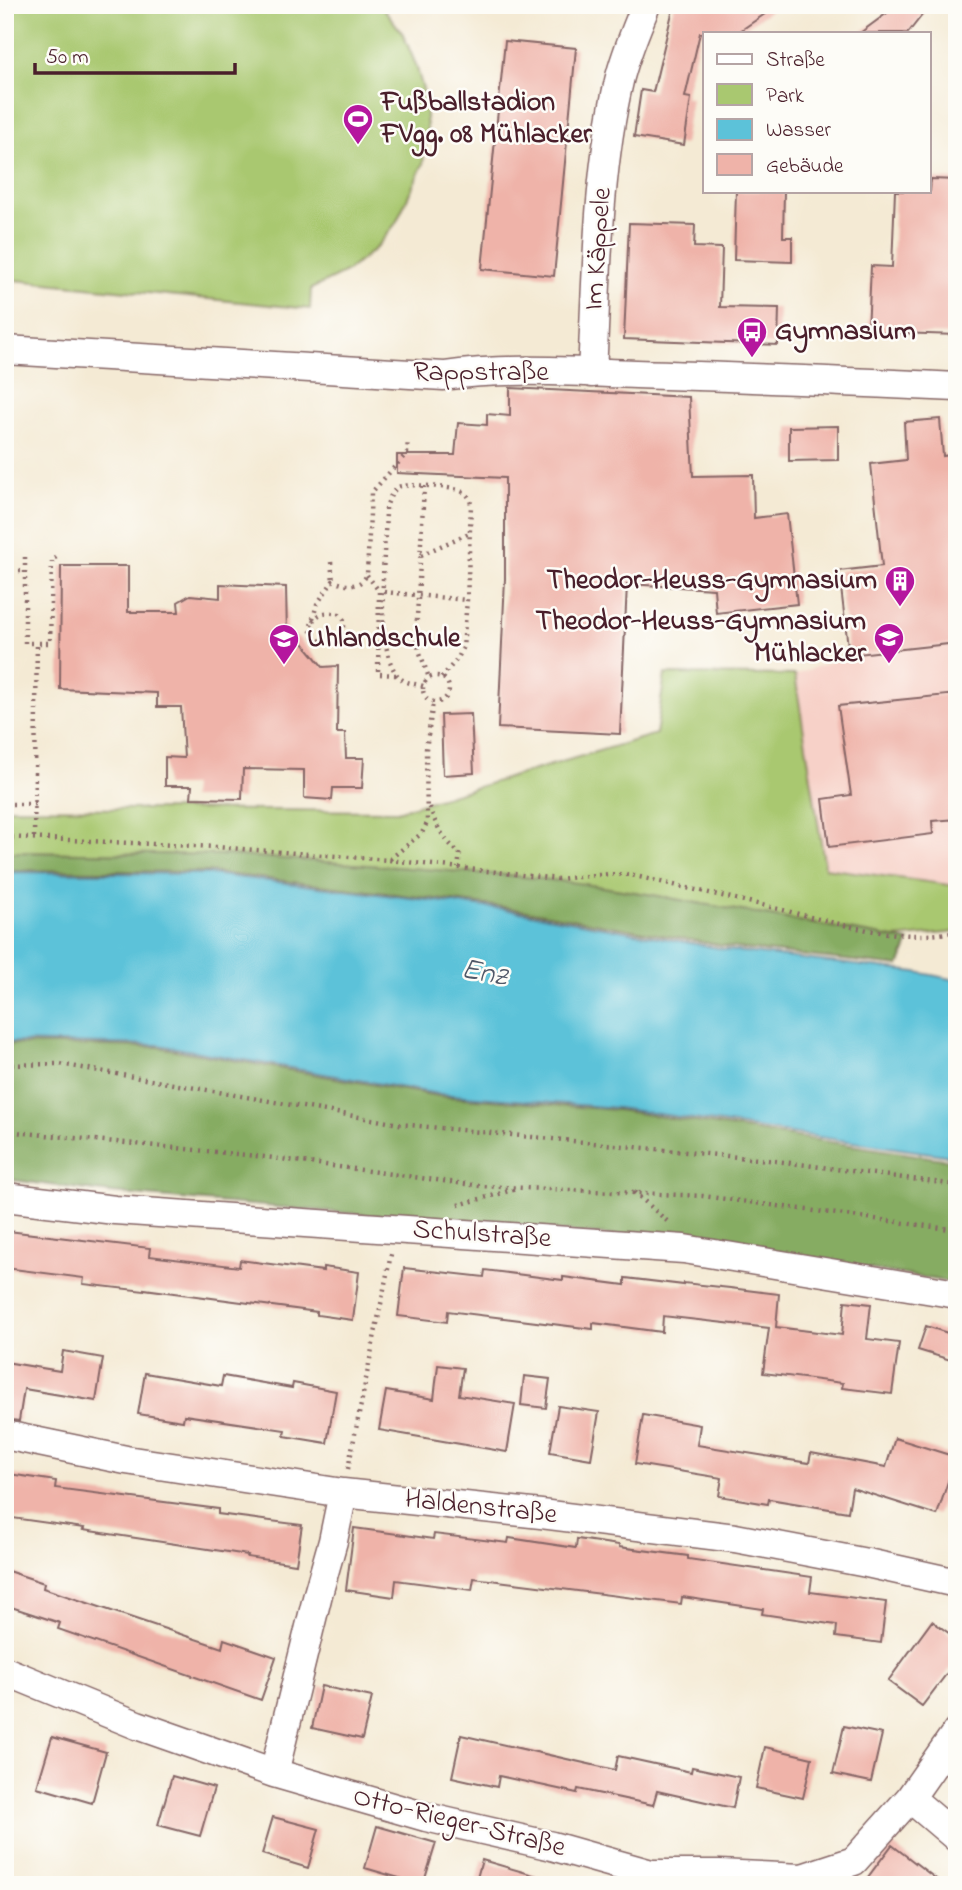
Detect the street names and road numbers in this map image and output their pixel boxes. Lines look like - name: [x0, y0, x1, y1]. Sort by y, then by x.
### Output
- street label: Im Käppele: [574, 186, 624, 312]
- street label: Rappstraße: [413, 353, 549, 394]
- street label: Schulstraße: [411, 1210, 553, 1260]
- street label: Haldenstraße: [403, 1480, 560, 1536]
- street label: Otto-Rieger-Straße: [348, 1777, 570, 1869]

